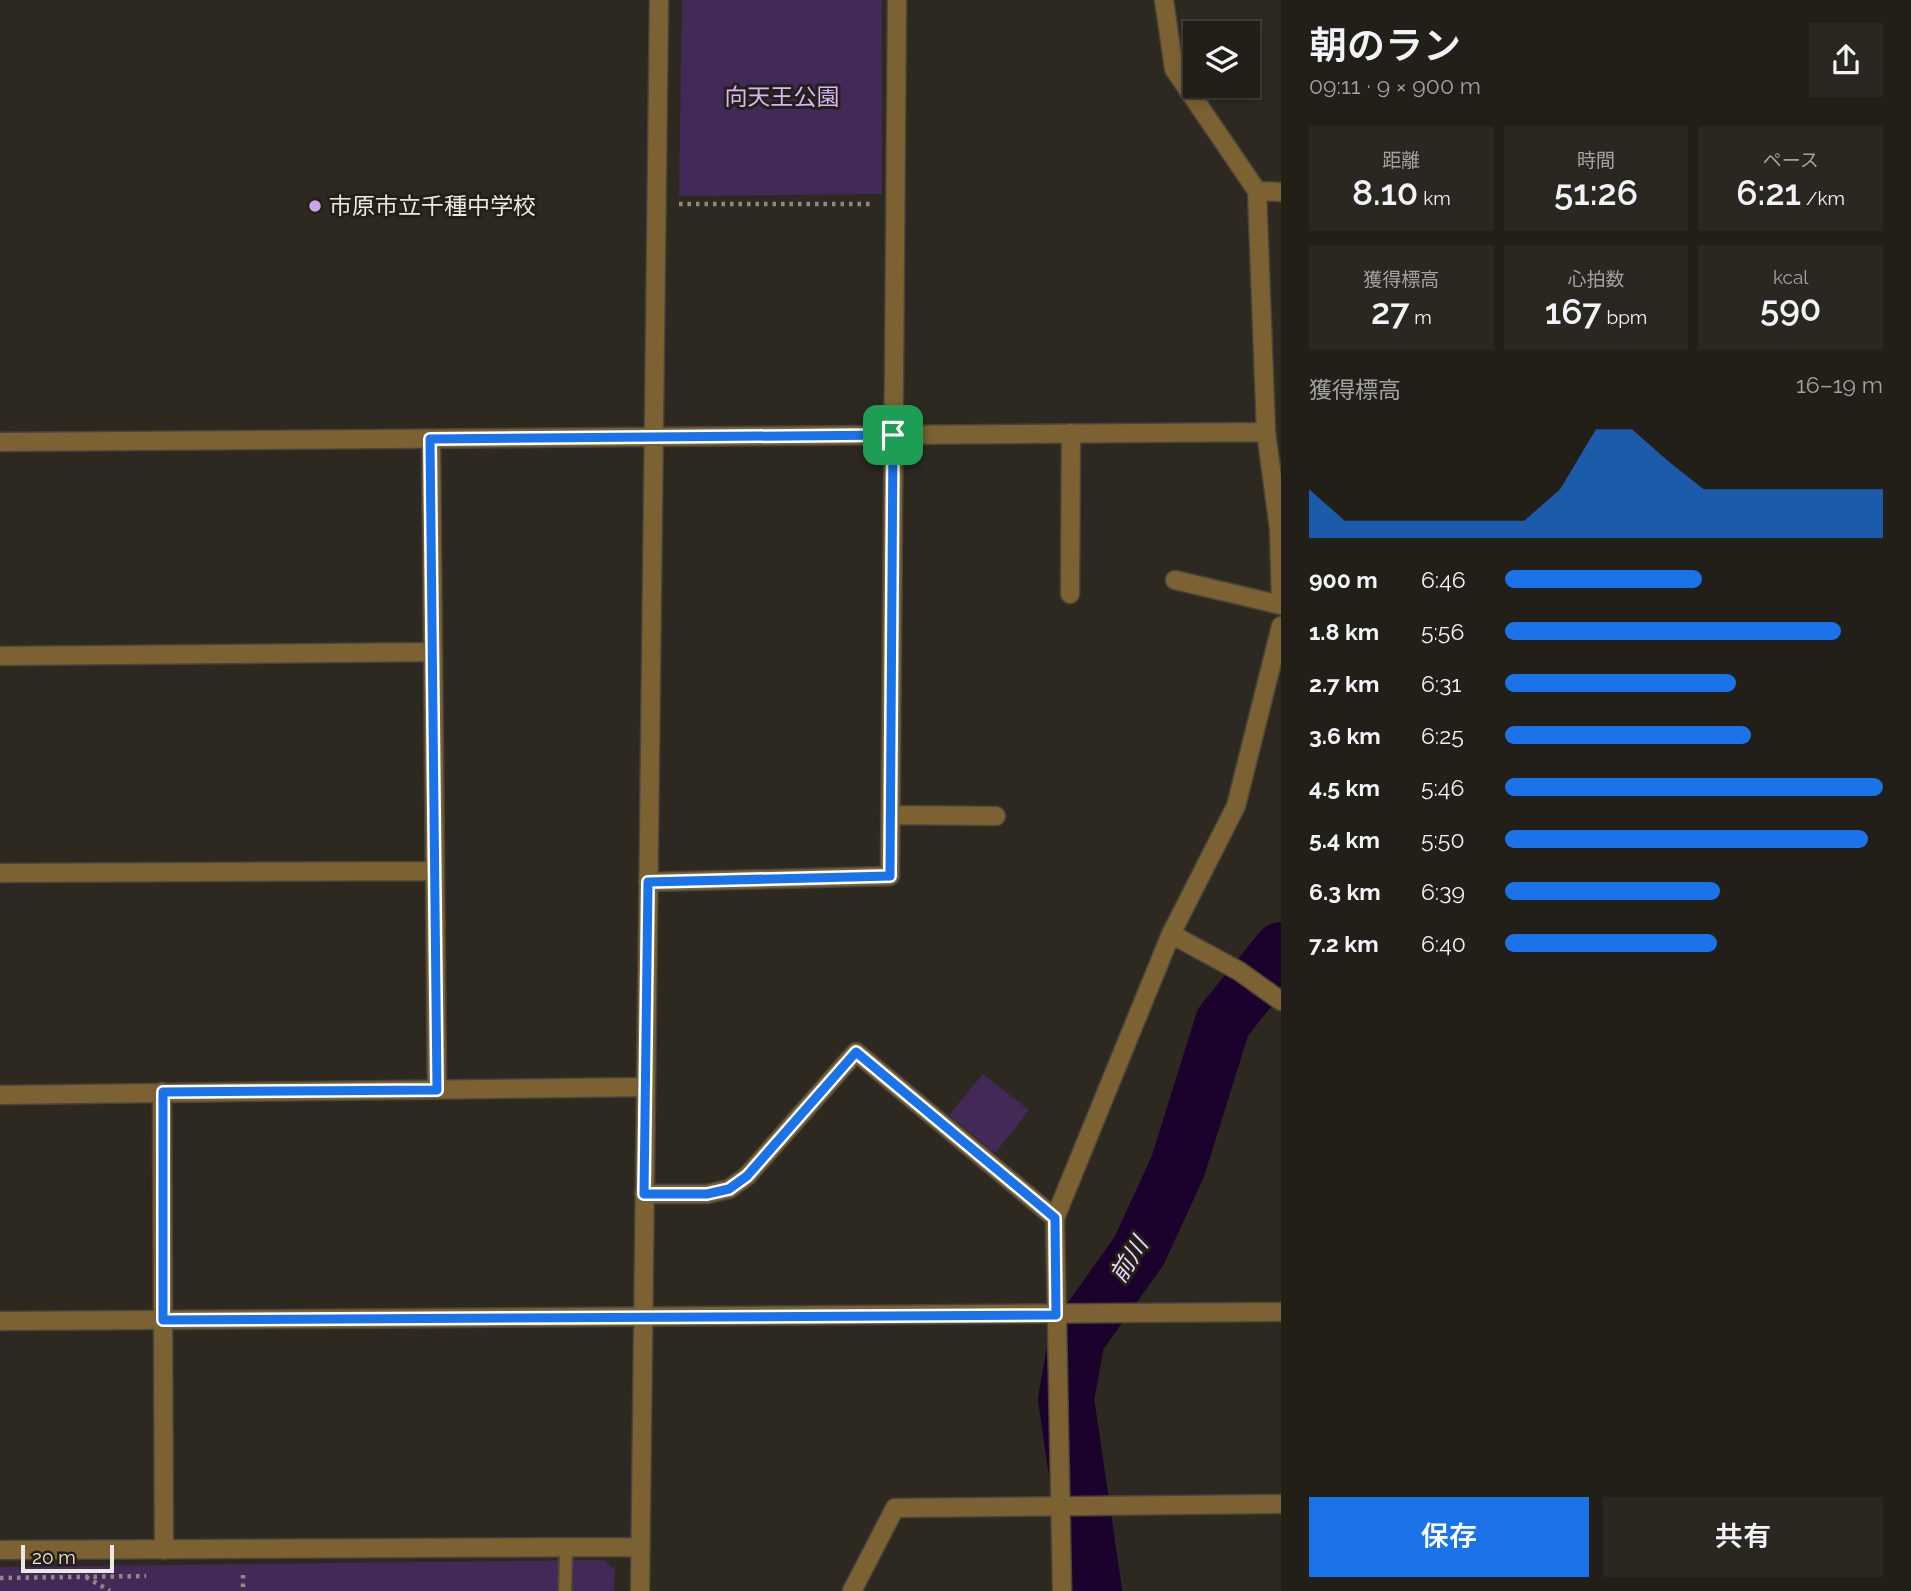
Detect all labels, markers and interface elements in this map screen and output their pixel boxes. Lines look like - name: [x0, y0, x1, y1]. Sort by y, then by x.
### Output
- map controls: [1183, 21, 1260, 98]
- button: layers: [1183, 21, 1260, 98]
- text: 朝のラン: [1309, 23, 1461, 68]
- button: share: [1809, 23, 1883, 97]
- text: 09:11 · 9 × 900 m: [1309, 72, 1481, 99]
- park label: 向天王公園: [725, 83, 840, 110]
- text: 距離: [1382, 149, 1420, 171]
- text: 時間: [1577, 149, 1615, 171]
- text: ペース: [1763, 149, 1819, 171]
- text: 8.10: [1352, 172, 1418, 213]
- text: 51:26: [1554, 172, 1638, 213]
- text: 6:21: [1736, 172, 1801, 213]
- text: km: [1418, 187, 1451, 209]
- text: /km: [1801, 187, 1845, 209]
- place label: 市原市立千種中学校: [329, 192, 536, 219]
- marker: 市原市立千種中学校: [307, 198, 323, 214]
- text: kcal: [1773, 266, 1808, 288]
- text: 獲得標高: [1363, 268, 1439, 290]
- text: 心拍数: [1567, 268, 1625, 290]
- text: 590: [1760, 288, 1821, 329]
- text: 27: [1371, 291, 1409, 332]
- text: 167: [1545, 291, 1602, 332]
- text: m: [1409, 306, 1432, 328]
- text: bpm: [1602, 306, 1647, 328]
- text: 16–19 m: [1796, 371, 1883, 398]
- text: 獲得標高: [1309, 376, 1401, 403]
- pin: [863, 405, 923, 465]
- icon: arrive: [874, 416, 912, 454]
- text: 900 m: [1309, 566, 1378, 593]
- text: 6:46: [1421, 566, 1466, 593]
- text: 1.8 km: [1309, 618, 1379, 645]
- text: 5:56: [1421, 618, 1464, 645]
- text: 2.7 km: [1309, 670, 1379, 697]
- text: 6:31: [1421, 670, 1461, 697]
- text: 3.6 km: [1309, 722, 1381, 749]
- text: 6:25: [1421, 722, 1464, 749]
- text: 4.5 km: [1309, 774, 1380, 801]
- text: 5:46: [1421, 774, 1464, 801]
- text: 5.4 km: [1309, 826, 1380, 853]
- text: 5:50: [1421, 826, 1464, 853]
- text: 6.3 km: [1309, 878, 1381, 905]
- text: 6:39: [1421, 878, 1465, 905]
- text: 7.2 km: [1309, 930, 1379, 957]
- text: 6:40: [1421, 930, 1466, 957]
- water label: 前川: [1104, 1229, 1155, 1288]
- button: 保存: [1309, 1497, 1589, 1577]
- button: 共有: [1603, 1497, 1883, 1577]
- scale bar: [21, 1542, 114, 1574]
- text: 20 m: [32, 1546, 76, 1568]

